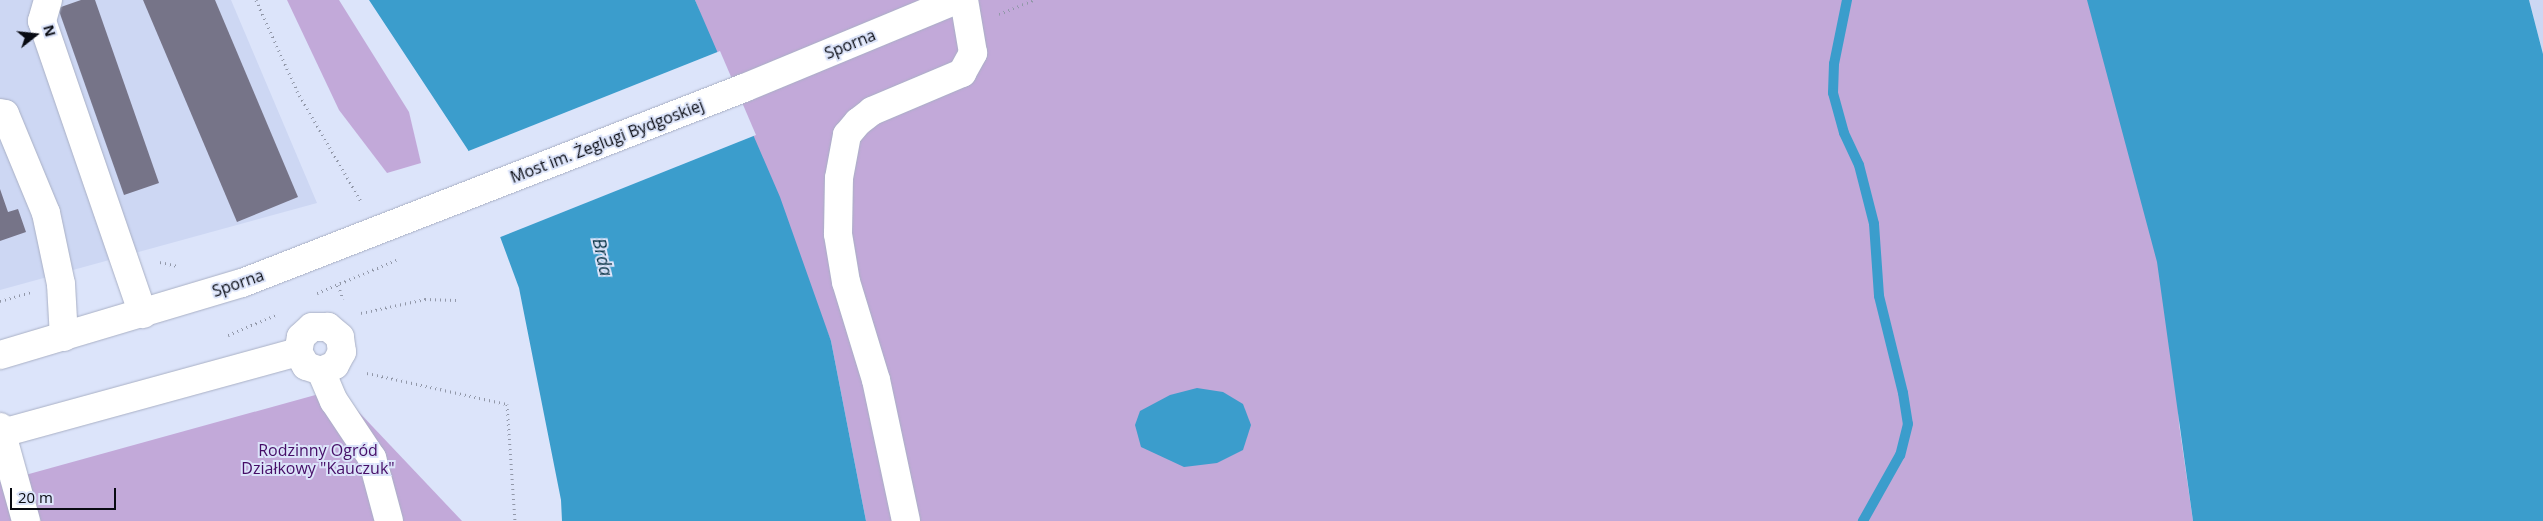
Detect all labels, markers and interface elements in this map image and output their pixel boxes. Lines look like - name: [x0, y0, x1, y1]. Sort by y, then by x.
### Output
- north arrow: [10, 10, 60, 60]
- text: N: [39, 23, 61, 39]
- street label: Sporna: [822, 25, 878, 63]
- street label: Most im. Żeglugi Bydgoskiej: [507, 95, 707, 187]
- water label: Brda: [588, 236, 618, 278]
- street label: Sporna: [210, 265, 266, 301]
- park label: Rodzinny Ogród Działkowy "Kauczuk": [241, 440, 395, 478]
- scale bar: [12, 478, 119, 510]
- text: 20 m: [18, 487, 53, 507]

